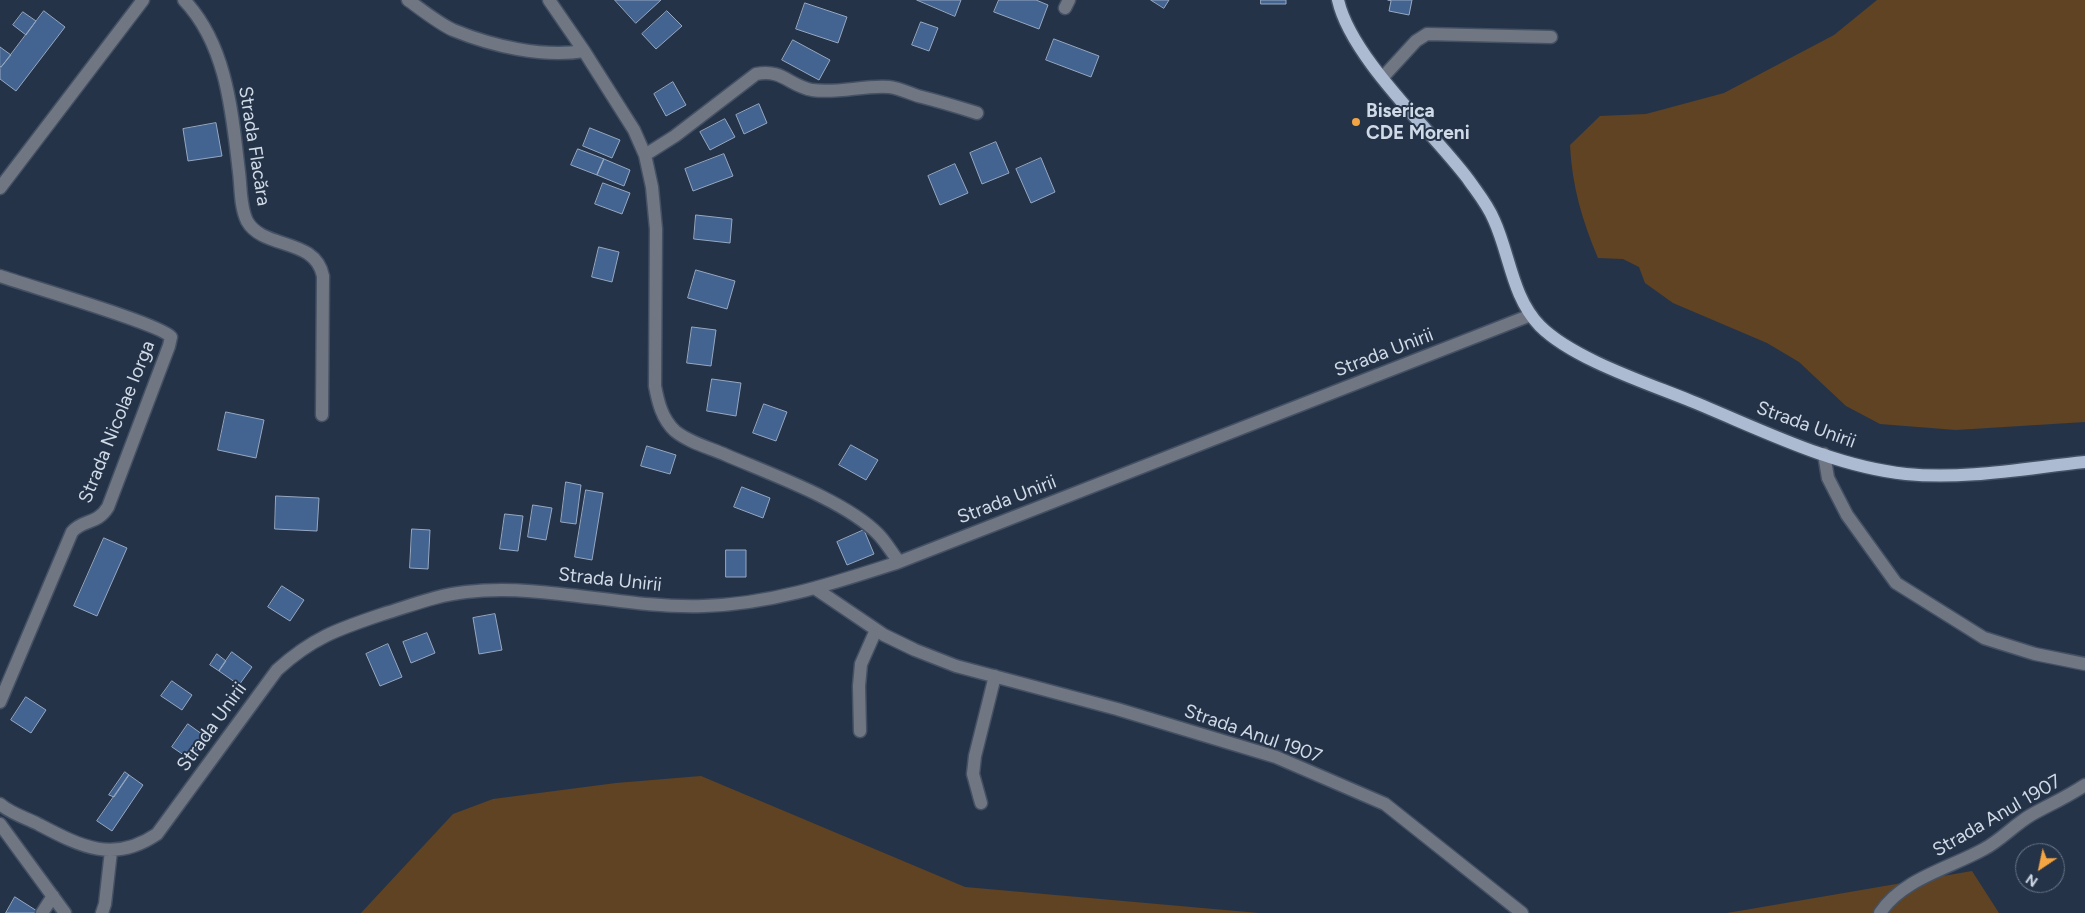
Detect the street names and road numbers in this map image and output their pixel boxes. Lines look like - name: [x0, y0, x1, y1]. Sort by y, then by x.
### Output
- street label: Strada Flacăra: [233, 85, 275, 207]
- street label: Strada Unirii: [1331, 324, 1437, 382]
- street label: Strada Nicolae Iorga: [74, 337, 160, 507]
- street label: Strada Unirii: [1753, 396, 1859, 454]
- street label: Strada Unirii: [954, 471, 1060, 529]
- street label: Strada Unirii: [557, 563, 663, 597]
- street label: Strada Unirii: [172, 678, 252, 776]
- street label: Strada Anul 1907: [1181, 700, 1325, 768]
- street label: Strada Anul 1907: [1929, 770, 2065, 862]

